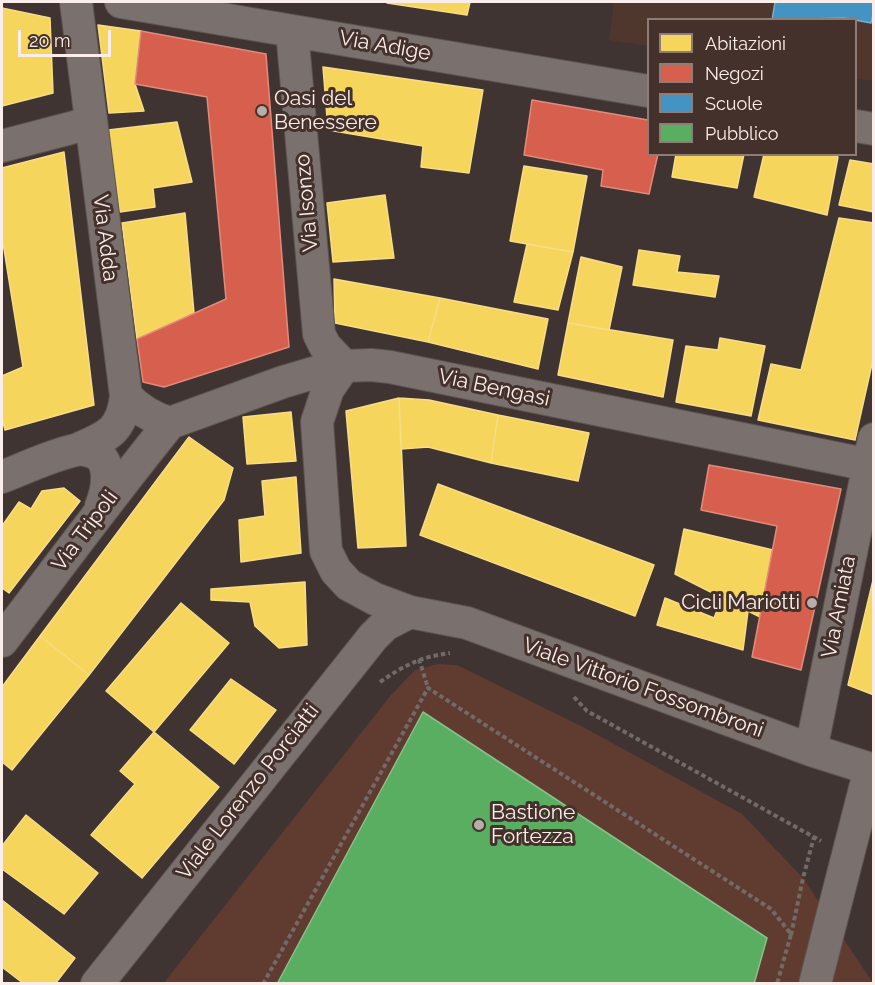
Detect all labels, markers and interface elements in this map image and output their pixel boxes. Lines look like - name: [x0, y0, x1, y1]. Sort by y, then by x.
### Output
- scale bar: [21, 18, 114, 56]
- legend: [647, 18, 857, 156]
- street label: Via Adige: [337, 26, 433, 66]
- text: 20 m: [29, 30, 71, 51]
- text: Abitazioni: [705, 33, 786, 54]
- text: Negozi: [705, 63, 764, 84]
- place label: Oasi del Benessere: [274, 86, 377, 136]
- text: Scuole: [705, 93, 763, 114]
- marker: Oasi del Benessere: [255, 104, 269, 118]
- text: Pubblico: [705, 123, 778, 144]
- street label: Via Isonzo: [290, 153, 324, 253]
- street label: Via Adda: [87, 193, 123, 283]
- street label: Via Bengasi: [436, 364, 552, 412]
- street label: Via Tripoli: [47, 486, 123, 576]
- street label: Via Amiata: [817, 554, 861, 660]
- place label: Cicli Mariotti: [681, 590, 800, 616]
- marker: Cicli Mariotti: [805, 596, 819, 610]
- street label: Viale Vittorio Fossombroni: [519, 633, 767, 743]
- street label: Viale Lorenzo Porciatti: [172, 699, 324, 885]
- place label: Bastione Fortezza: [491, 800, 575, 850]
- marker: Bastione Fortezza: [472, 818, 486, 832]

